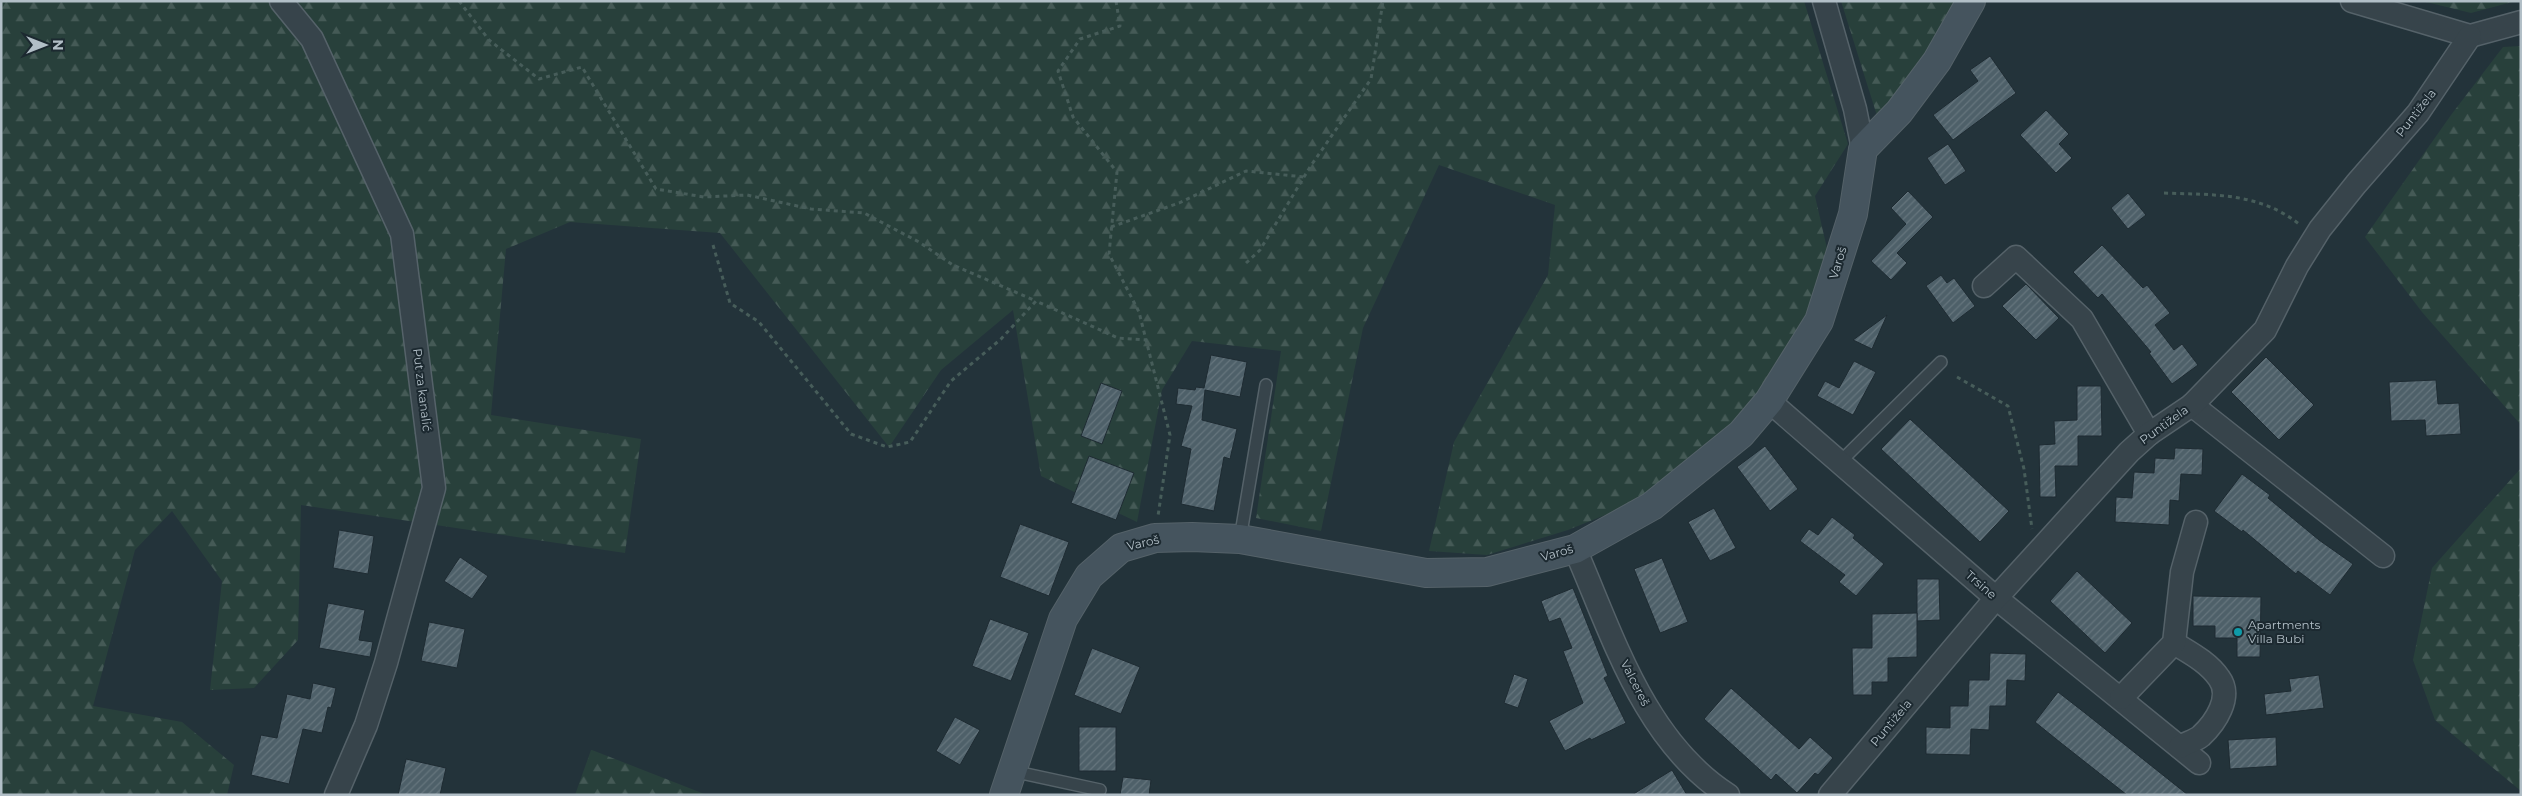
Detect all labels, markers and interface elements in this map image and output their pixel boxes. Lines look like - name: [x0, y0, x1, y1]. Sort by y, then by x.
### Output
- north arrow: [20, 20, 70, 70]
- text: N: [49, 39, 67, 51]
- street label: Puntižela: [2392, 86, 2439, 140]
- street label: Varoš: [1826, 245, 1850, 281]
- street label: Put za kanalić: [410, 348, 435, 433]
- street label: Puntižela: [2136, 402, 2191, 447]
- street label: Varoš: [1125, 531, 1161, 554]
- street label: Varoš: [1539, 541, 1575, 564]
- street label: Trsine: [1963, 567, 2000, 602]
- place label: Apartments Villa Bubi: [2248, 617, 2321, 646]
- marker: Apartments Villa Bubi: [2232, 626, 2244, 638]
- street label: Valcereš: [1617, 657, 1653, 708]
- street label: Puntižela: [1867, 696, 1915, 749]

